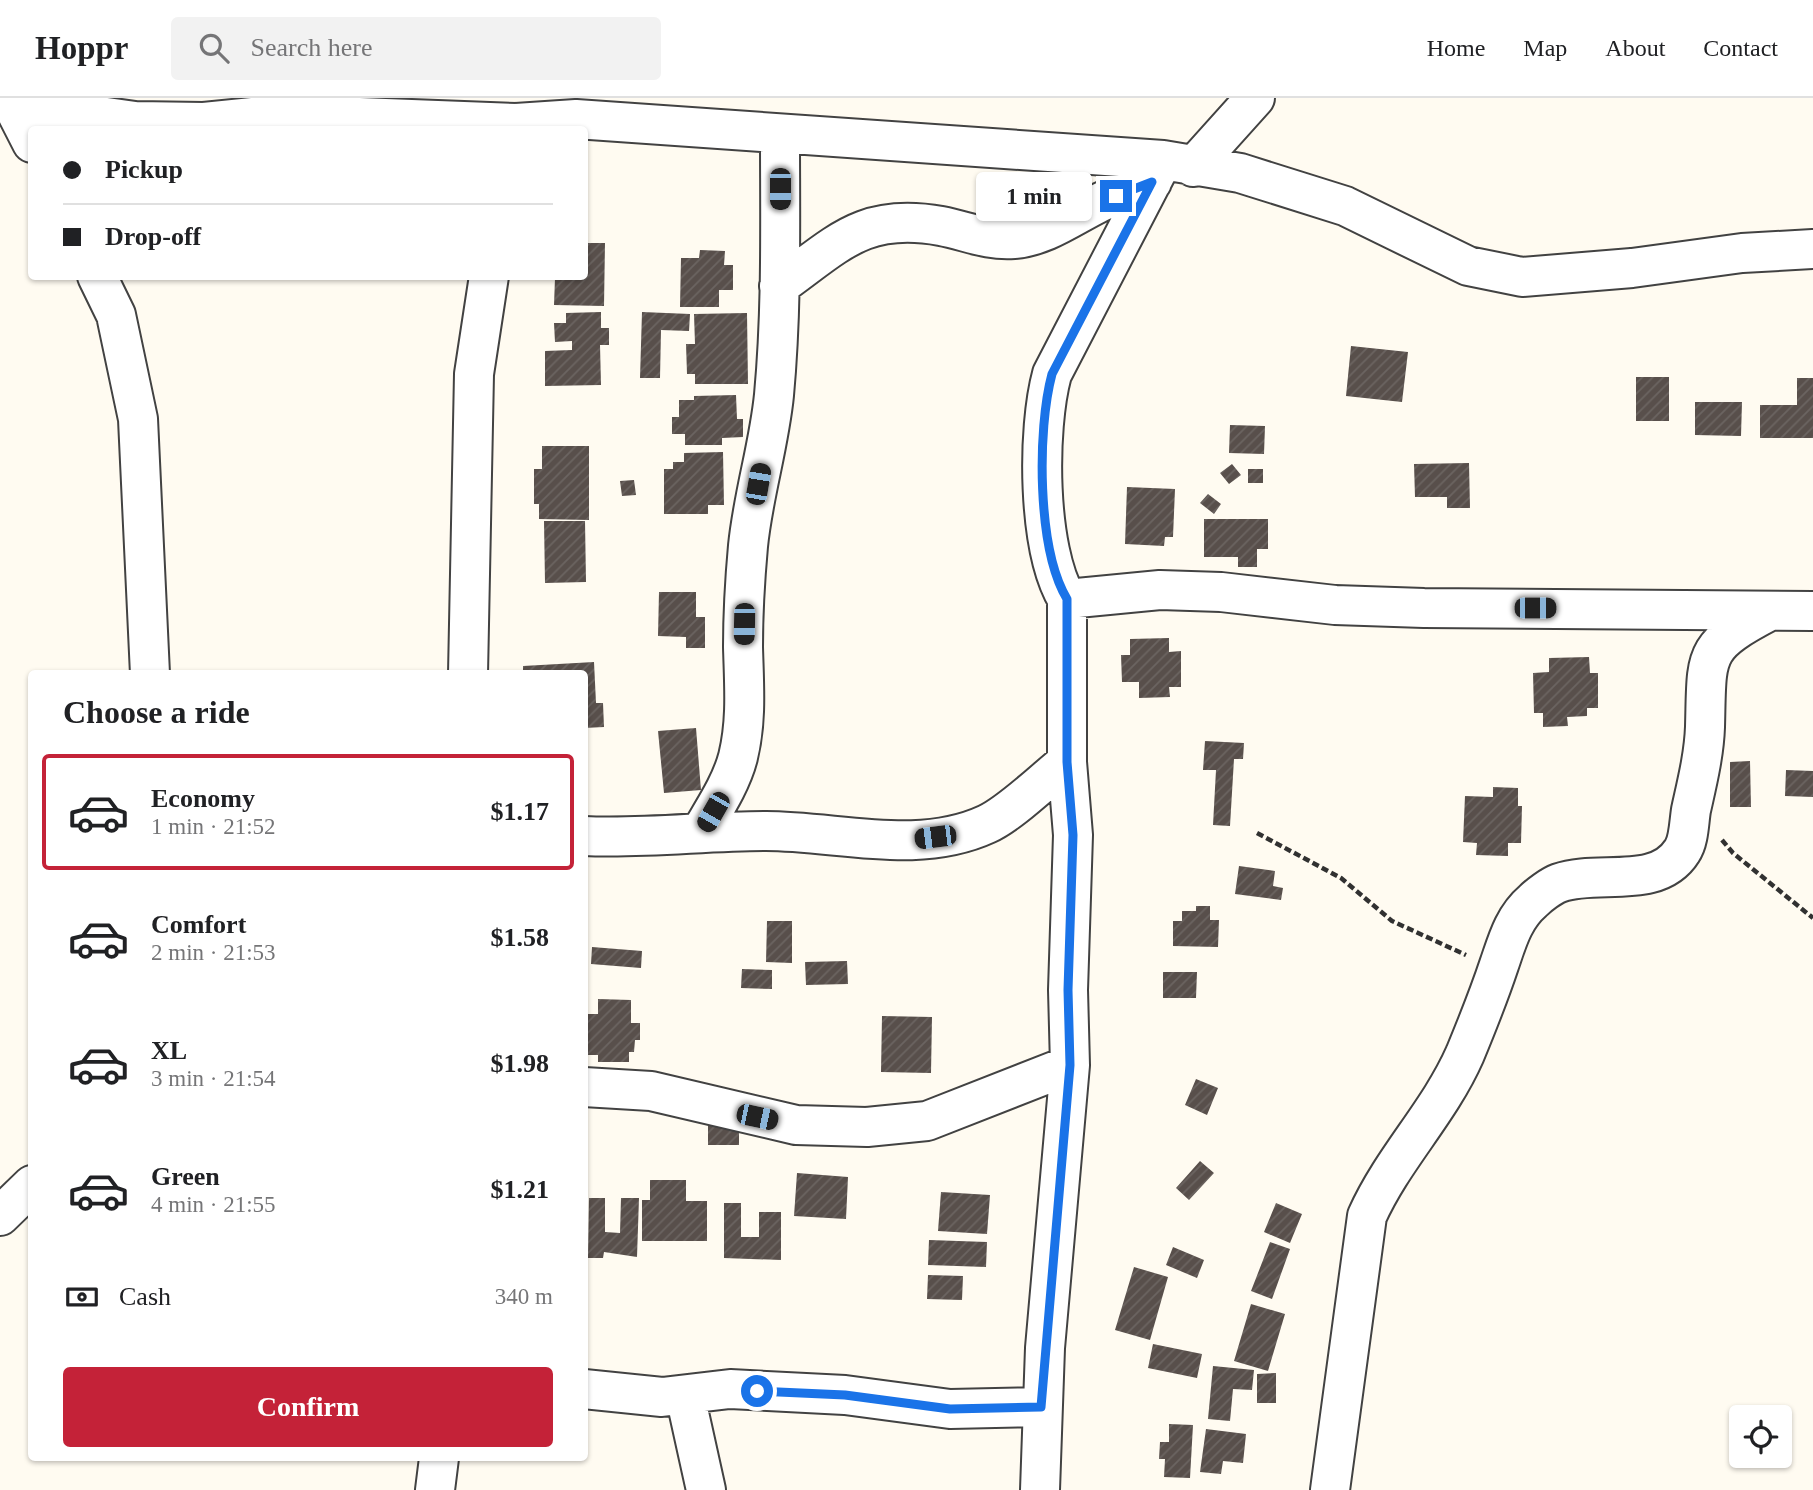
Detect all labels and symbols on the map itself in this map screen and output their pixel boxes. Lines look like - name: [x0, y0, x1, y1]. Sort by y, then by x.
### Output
- car: [770, 168, 791, 210]
- callout: 1 min: [976, 172, 1092, 220]
- route end: [1100, 180, 1132, 212]
- car: [745, 461, 772, 507]
- car: [1515, 598, 1557, 619]
- car: [734, 603, 755, 645]
- car: [694, 789, 733, 835]
- car: [913, 824, 958, 850]
- car: [735, 1102, 780, 1132]
- route start: [741, 1375, 773, 1407]

